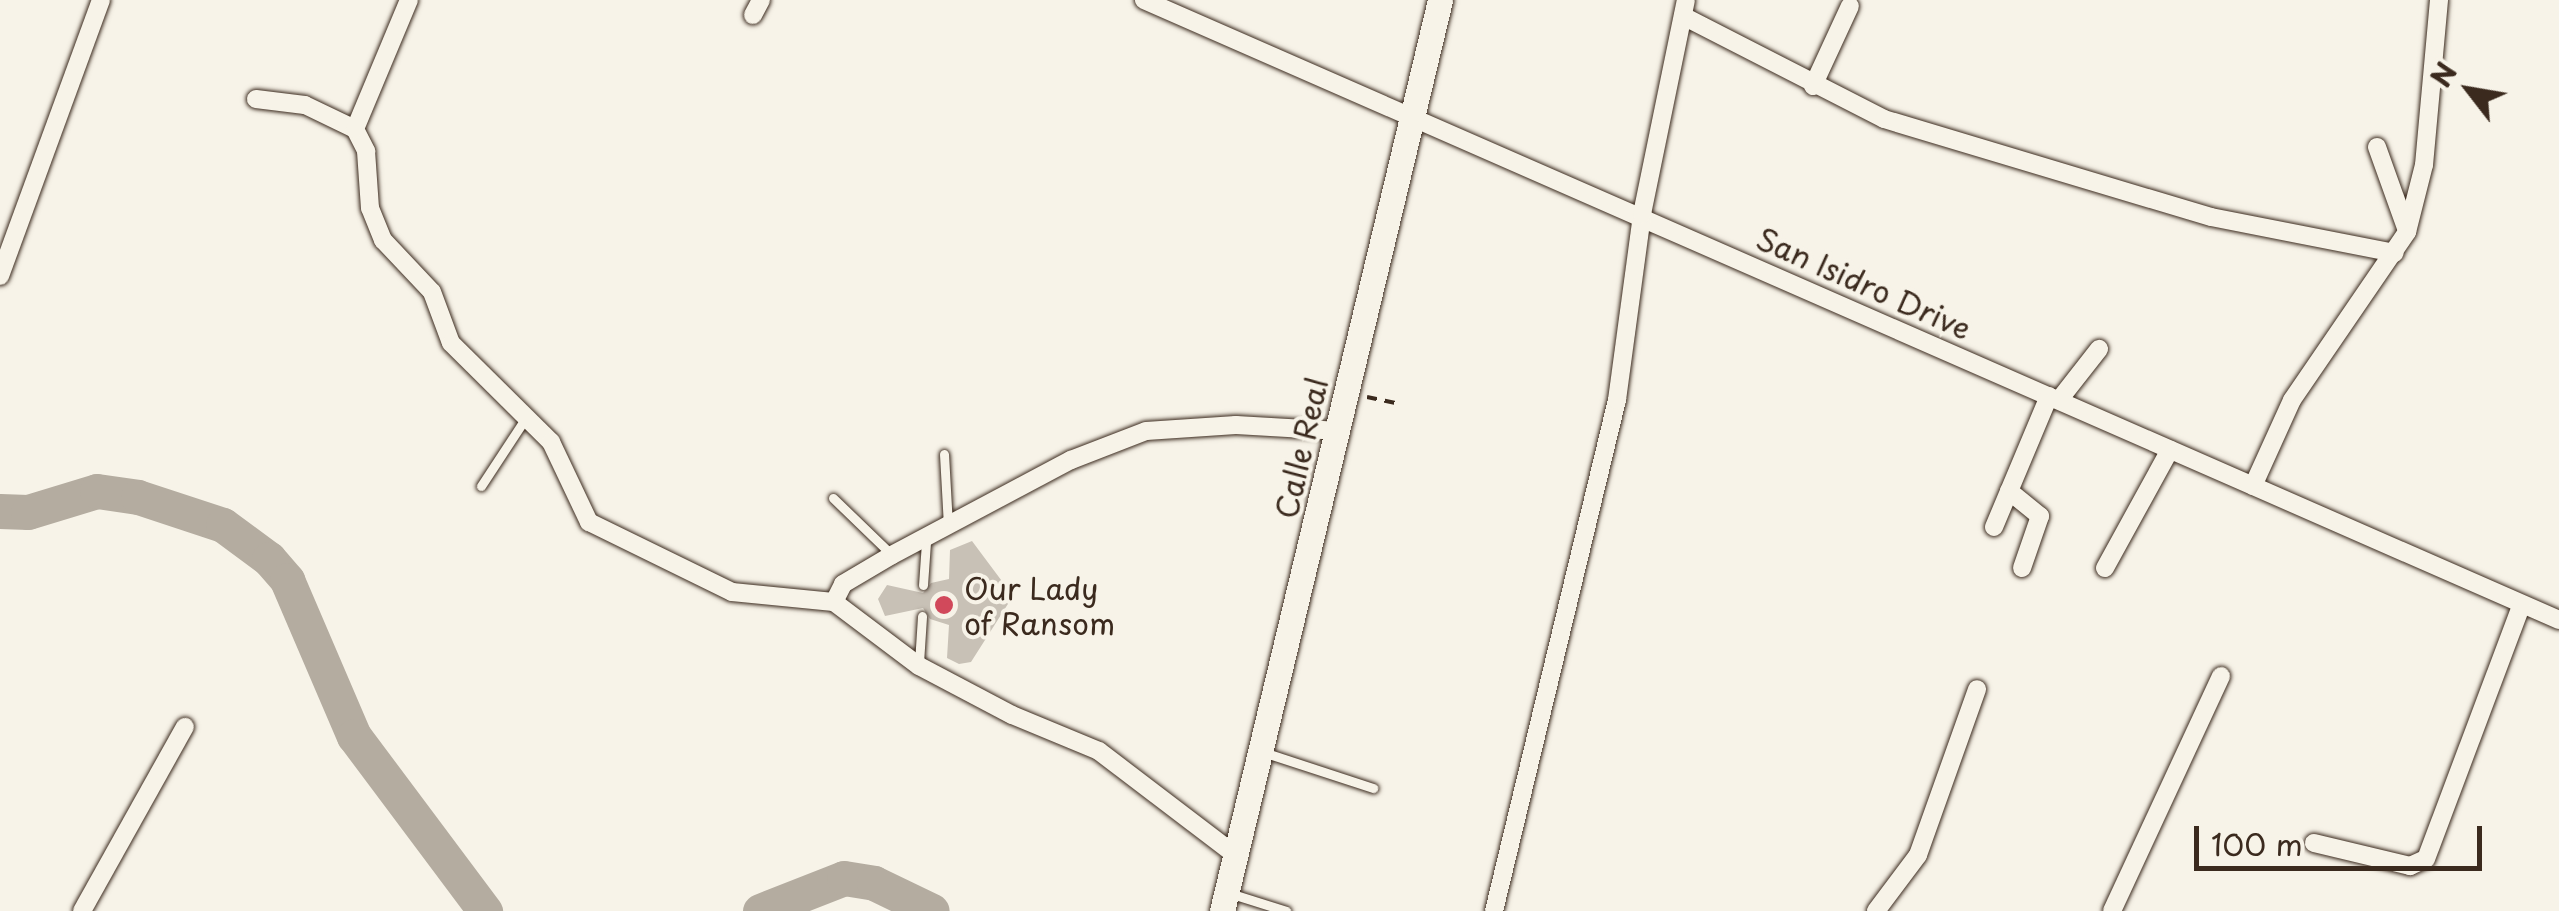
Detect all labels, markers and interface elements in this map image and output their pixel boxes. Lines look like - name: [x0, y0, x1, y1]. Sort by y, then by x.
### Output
- north arrow: [2419, 40, 2519, 140]
- text: N: [2419, 54, 2467, 95]
- street label: San Isidro Drive: [1752, 220, 1976, 346]
- street label: Calle Real: [1267, 373, 1335, 523]
- place label: Our Lady of Ransom: [964, 570, 1116, 640]
- marker: Our Lady of Ransom: [933, 594, 955, 616]
- scale bar: [2199, 806, 2486, 868]
- text: 100 m: [2211, 821, 2303, 866]

